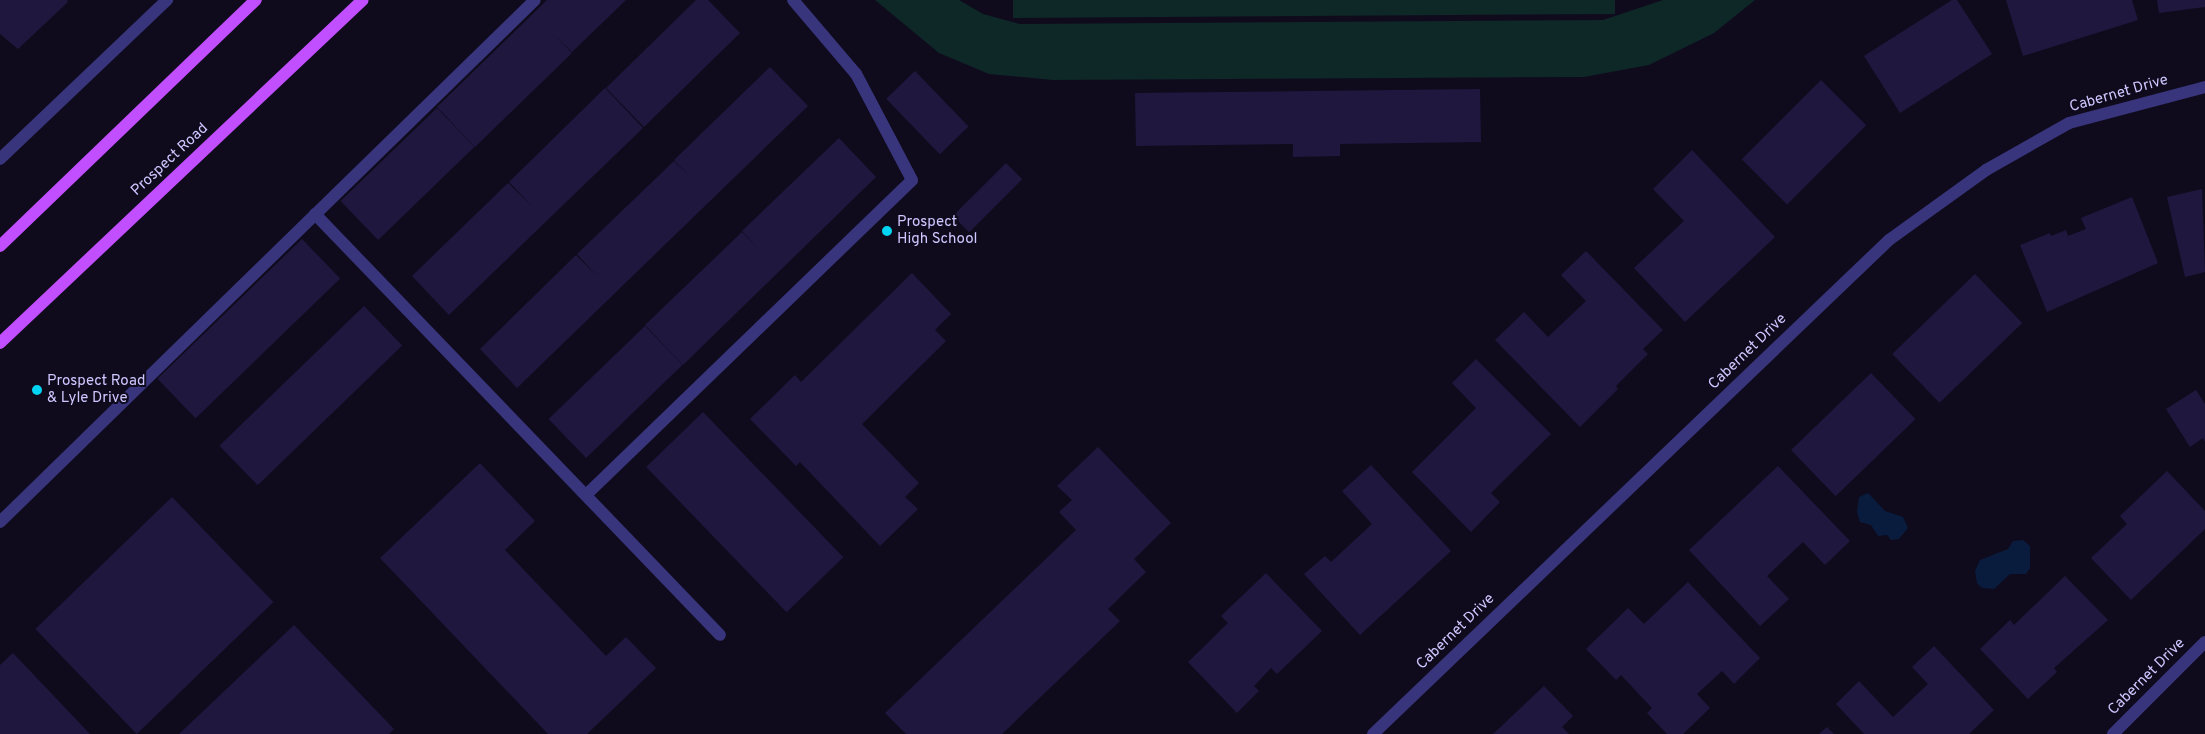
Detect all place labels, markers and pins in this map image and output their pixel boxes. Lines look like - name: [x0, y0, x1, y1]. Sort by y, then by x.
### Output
- place label: Prospect High School: [897, 213, 978, 248]
- marker: Prospect High School: [881, 225, 893, 237]
- place label: Prospect Road & Lyle Drive: [47, 372, 145, 407]
- marker: Prospect Road & Lyle Drive: [31, 384, 43, 396]

